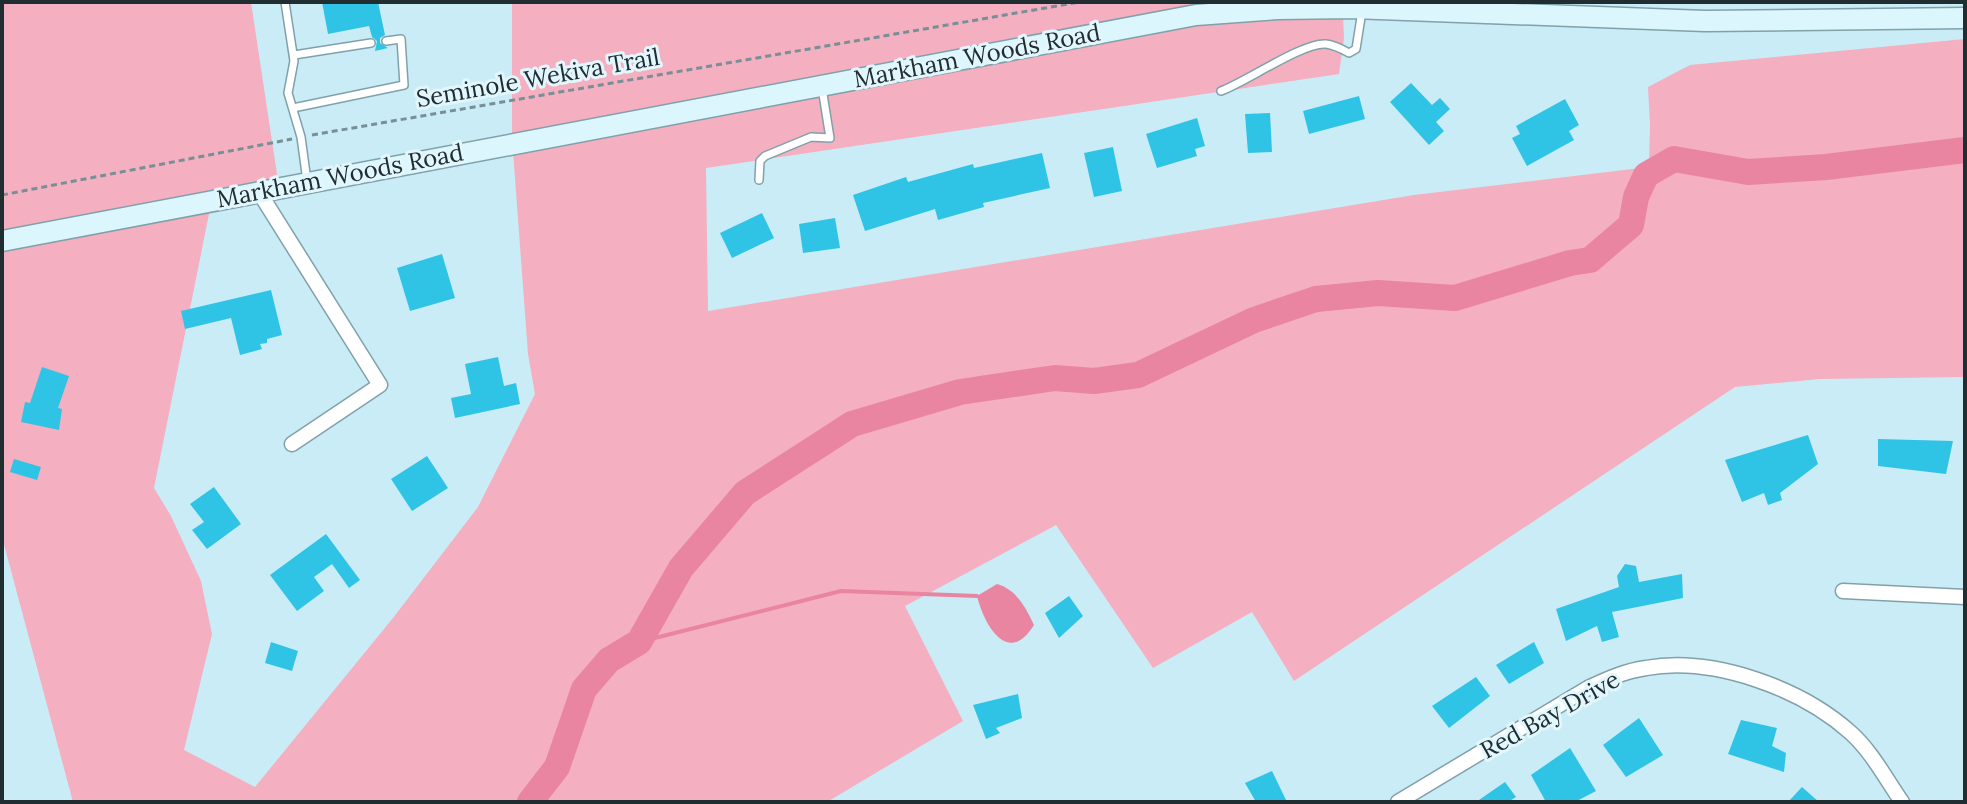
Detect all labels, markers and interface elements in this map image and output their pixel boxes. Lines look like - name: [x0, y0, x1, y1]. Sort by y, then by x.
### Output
- street label: Markham Woods Road: [851, 16, 1103, 95]
- street label: Seminole Wekiva Trail: [414, 41, 662, 114]
- street label: Markham Woods Road: [214, 136, 466, 215]
- street label: Red Bay Drive: [1475, 664, 1625, 766]

